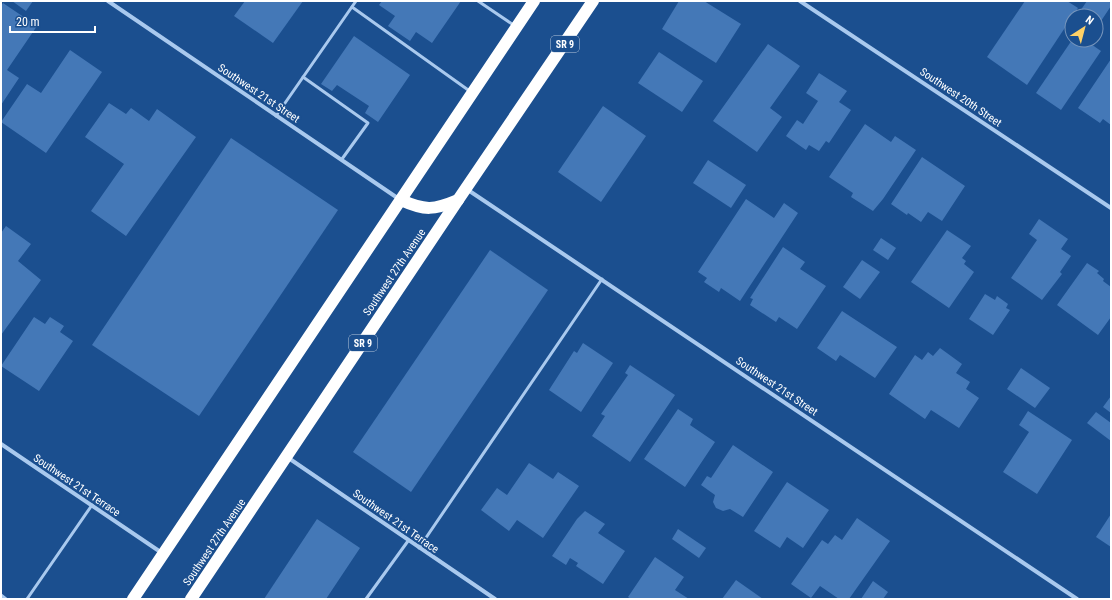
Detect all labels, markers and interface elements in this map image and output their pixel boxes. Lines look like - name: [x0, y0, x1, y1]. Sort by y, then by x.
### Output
- scale bar: [10, 8, 95, 34]
- north arrow: [1064, 8, 1104, 48]
- text: N: [1083, 13, 1096, 28]
- text: 20 m: [16, 15, 40, 29]
- road number: SR 9: [551, 36, 579, 52]
- street label: Southwest 21st Street: [215, 61, 302, 126]
- street label: Southwest 20th Street: [917, 65, 1004, 130]
- street label: Southwest 27th Avenue: [361, 226, 428, 318]
- road number: SR 9: [349, 335, 377, 351]
- street label: Southwest 21st Street: [733, 354, 820, 419]
- street label: Southwest 21st Terrace: [31, 452, 123, 519]
- street label: Southwest 21st Terrace: [350, 487, 441, 556]
- street label: Southwest 27th Avenue: [181, 496, 248, 588]

